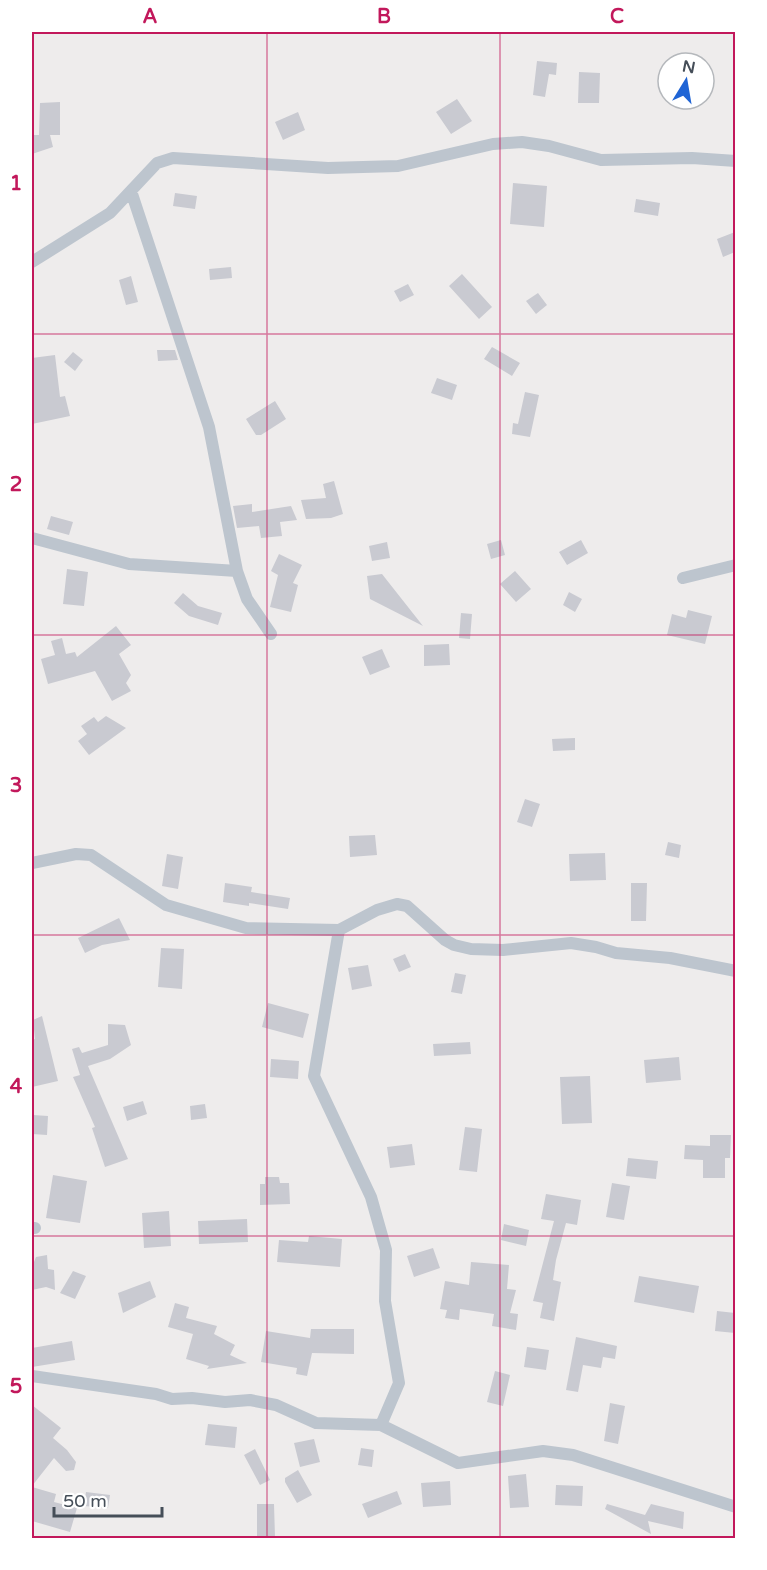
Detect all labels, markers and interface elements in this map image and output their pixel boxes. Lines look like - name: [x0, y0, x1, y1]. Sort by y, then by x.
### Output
- text: A: [143, 5, 158, 29]
- text: B: [377, 5, 391, 29]
- text: C: [610, 5, 624, 29]
- north arrow: [656, 51, 716, 111]
- text: N: [680, 56, 697, 78]
- text: 1: [10, 172, 22, 196]
- text: 2: [10, 473, 22, 497]
- text: 3: [10, 774, 22, 798]
- text: 4: [10, 1075, 23, 1099]
- text: 5: [10, 1375, 22, 1399]
- scale bar: [54, 1480, 162, 1518]
- text: 50 m: [63, 1490, 107, 1512]

